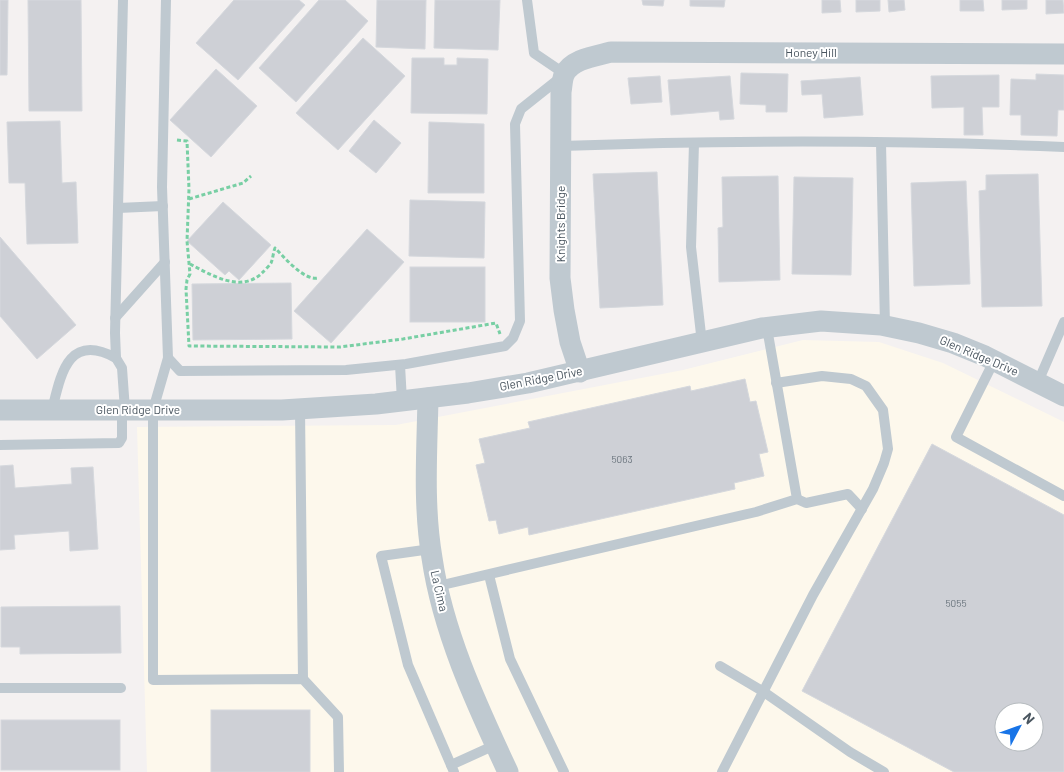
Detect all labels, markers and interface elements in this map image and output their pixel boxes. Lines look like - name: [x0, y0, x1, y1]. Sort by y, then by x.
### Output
- street label: Honey Hill: [785, 45, 837, 59]
- street label: Knights Bridge: [553, 186, 567, 262]
- street label: Glen Ridge Drive: [938, 332, 1021, 378]
- street label: Glen Ridge Drive: [498, 363, 584, 393]
- street label: Glen Ridge Drive: [96, 402, 180, 416]
- house number: 5063: [611, 453, 633, 465]
- street label: La Cima: [428, 569, 451, 613]
- house number: 5055: [945, 597, 967, 609]
- north arrow: [994, 702, 1044, 752]
- text: N: [1020, 709, 1039, 727]

